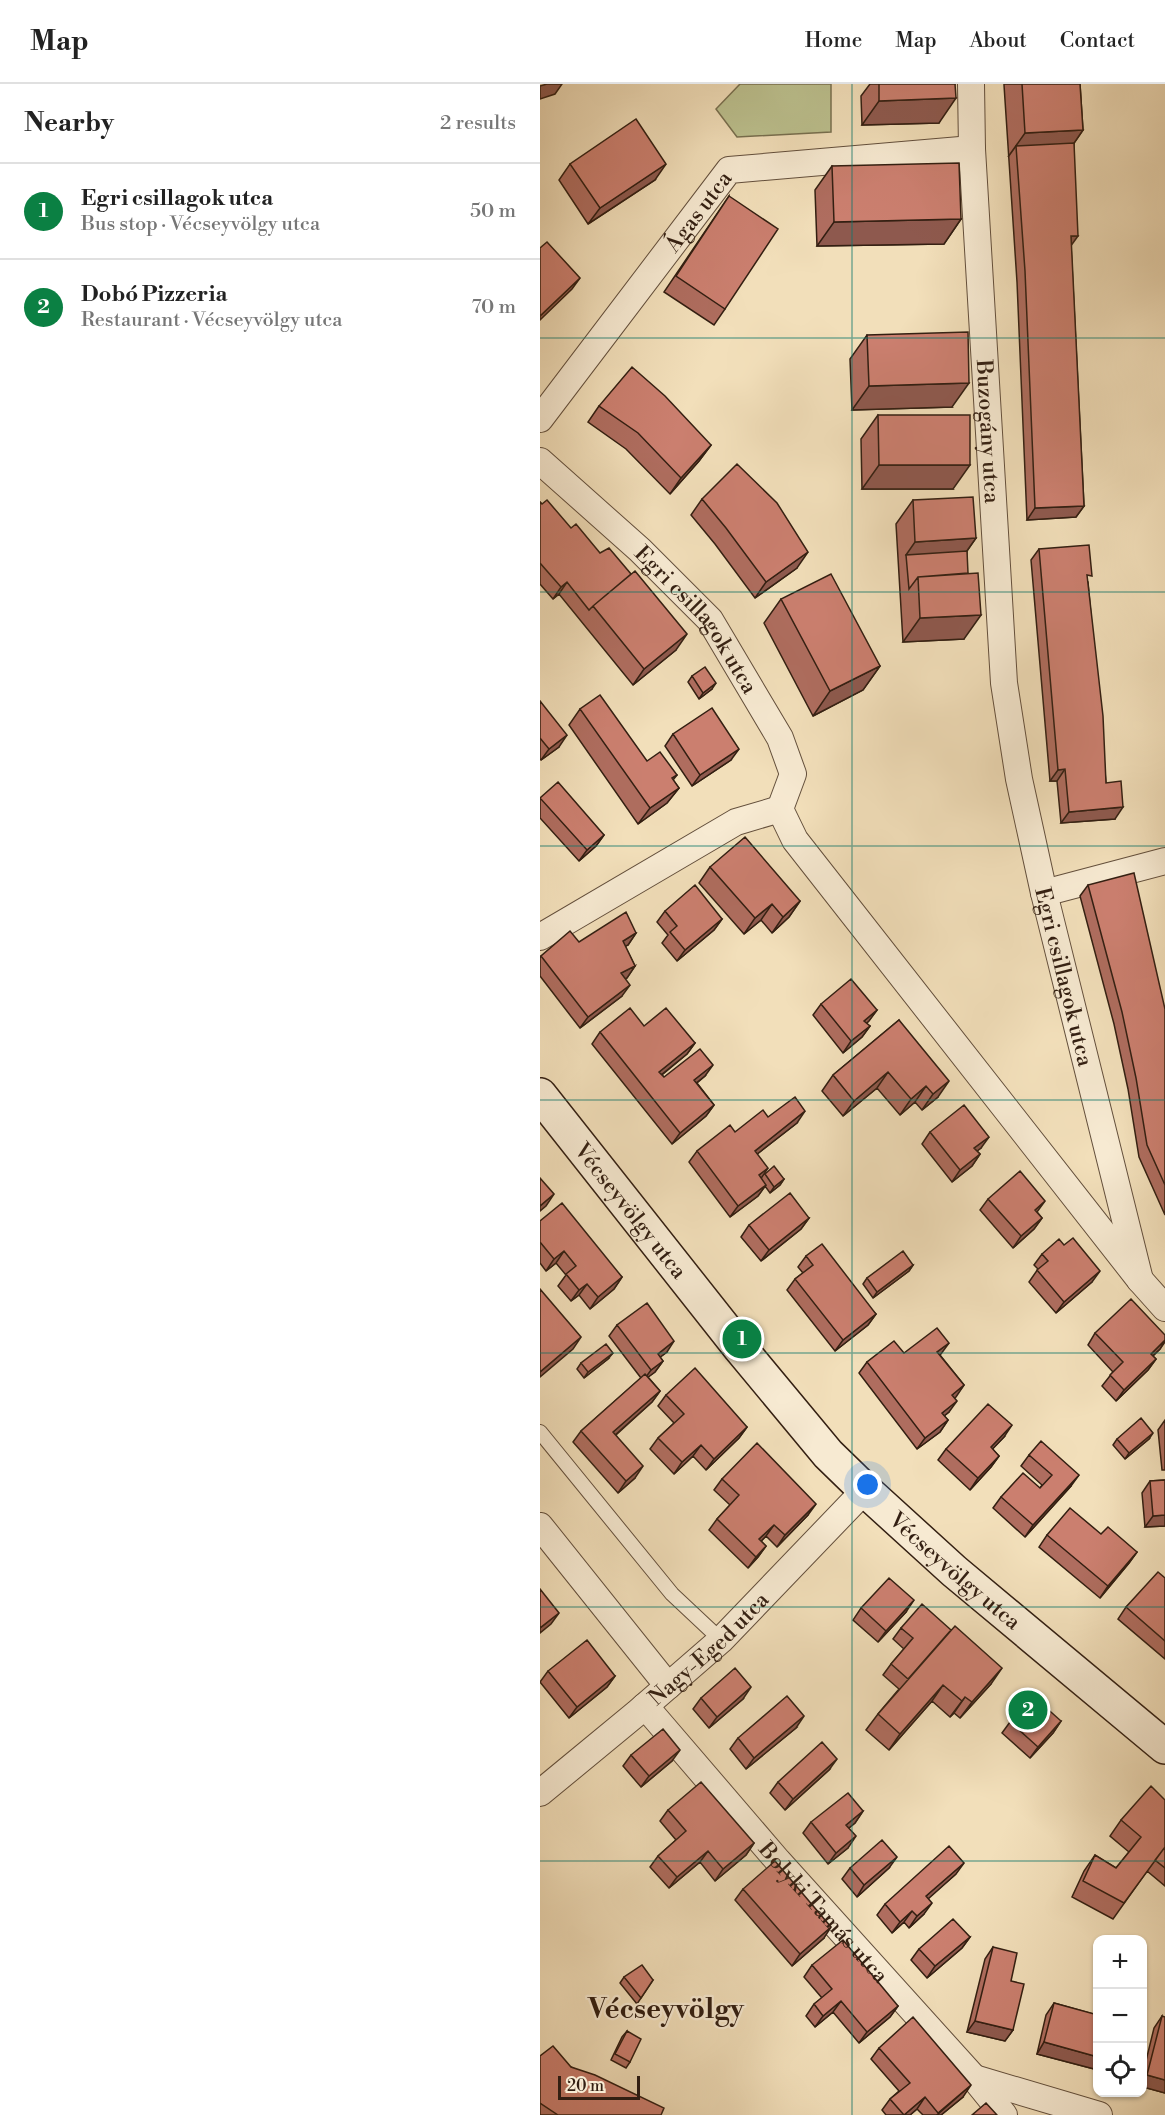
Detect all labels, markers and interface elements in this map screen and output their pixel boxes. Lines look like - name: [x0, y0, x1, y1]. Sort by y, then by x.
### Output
- text: Map: [30, 24, 89, 59]
- text: Home: [805, 28, 862, 54]
- text: Map: [895, 28, 937, 54]
- text: About: [970, 28, 1027, 54]
- text: Contact: [1060, 28, 1135, 54]
- text: Nearby: [24, 107, 114, 139]
- text: 2 results: [440, 111, 516, 136]
- street label: Ágas utca: [658, 165, 739, 259]
- text: Egri csillagok utca: [81, 185, 273, 212]
- text: 1: [39, 199, 48, 224]
- text: 50 m: [470, 199, 516, 224]
- text: Bus stop · Vécseyvölgy utca: [81, 212, 320, 237]
- text: Dobó Pizzeria: [81, 281, 227, 308]
- text: 2: [37, 295, 50, 320]
- text: 70 m: [472, 295, 516, 320]
- text: Restaurant · Vécseyvölgy utca: [81, 308, 342, 333]
- street label: Buzogány utca: [970, 358, 1005, 505]
- street label: Egri csillagok utca: [628, 540, 763, 700]
- street label: Egri csillagok utca: [1028, 885, 1099, 1070]
- street label: Vécseyvölgy utca: [567, 1137, 693, 1285]
- pin: 1: [722, 1316, 762, 1362]
- your location: [853, 1470, 882, 1499]
- street label: Vécseyvölgy utca: [882, 1506, 1027, 1637]
- street label: Nagy-Eged utca: [643, 1586, 776, 1712]
- pin: 2: [1008, 1688, 1048, 1732]
- street label: Bolyki Tamás utca: [752, 1836, 894, 1990]
- map controls: [1093, 1935, 1147, 2097]
- button: +: [1093, 1935, 1147, 1989]
- button: −: [1093, 1989, 1147, 2043]
- district label: Vécseyvölgy: [587, 1992, 745, 2027]
- button: locate: [1093, 2043, 1147, 2097]
- scale bar: [558, 2073, 640, 2100]
- text: 20 m: [567, 2076, 604, 2096]

